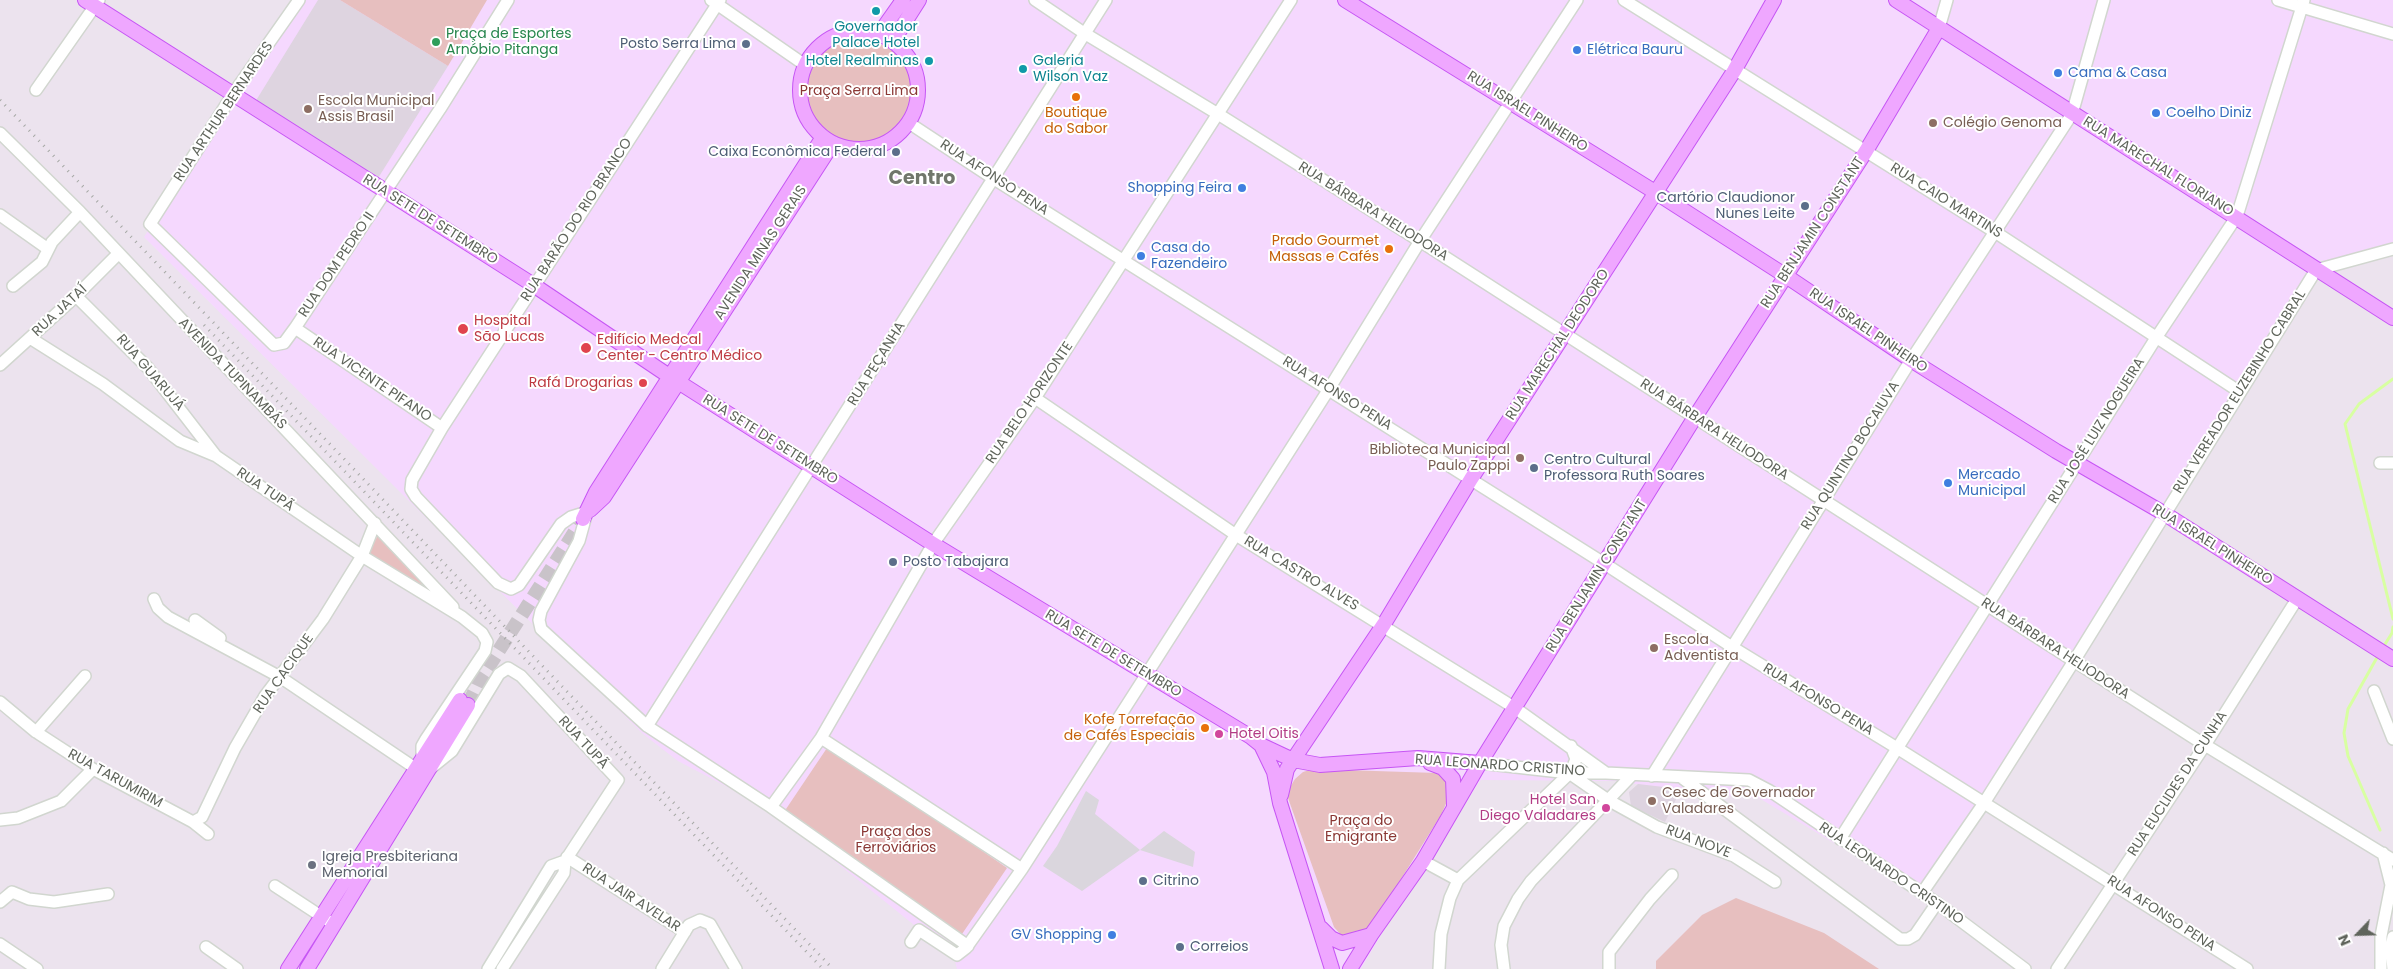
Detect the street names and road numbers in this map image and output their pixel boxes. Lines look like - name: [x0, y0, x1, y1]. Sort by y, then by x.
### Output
- street label: RUA ARTHUR BERNARDES: [171, 39, 277, 185]
- street label: RUA ISRAEL PINHEIRO: [1464, 68, 1590, 156]
- street label: RUA MARECHAL FLORIANO: [2080, 114, 2236, 220]
- street label: RUA BARÃO DO RIO BRANCO: [518, 135, 636, 305]
- street label: RUA AFONSO PENA: [937, 137, 1051, 219]
- street label: RUA BENJAMIN CONSTANT: [1758, 154, 1868, 312]
- street label: RUA BÁRBARA HELIODORA: [1295, 159, 1451, 265]
- street label: RUA CAIO MARTINS: [1887, 160, 2005, 242]
- street label: RUA SETE DE SETEMBRO: [359, 172, 501, 268]
- street label: AVENIDA MINAS GERAIS: [711, 183, 811, 323]
- street label: RUA DOM PEDRO II: [296, 209, 378, 321]
- street label: RUA MARECHAL DEODORO: [1503, 266, 1613, 424]
- street label: RUA JATAÍ: [29, 282, 91, 340]
- street label: RUA ISRAEL PINHEIRO: [1806, 285, 1930, 377]
- street label: RUA VEREADOR EUZEBINHO CABRAL: [2170, 287, 2310, 497]
- street label: AVENIDA TUPINAMBÁS: [174, 315, 290, 433]
- street label: RUA PEÇANHA: [845, 319, 909, 409]
- street label: RUA GUARUJÁ: [112, 331, 188, 415]
- street label: RUA VICENTE PIFANO: [310, 334, 434, 426]
- street label: RUA BELO HORIZONTE: [983, 339, 1077, 467]
- street label: RUA AFONSO PENA: [1279, 353, 1395, 435]
- street label: RUA JOSÉ LUIZ NOGUEIRA: [2045, 355, 2149, 507]
- street label: RUA BÁRBARA HELIODORA: [1637, 376, 1791, 484]
- street label: RUA QUINTINO BOCAIUVA: [1798, 379, 1904, 533]
- street label: RUA SETE DE SETEMBRO: [699, 392, 841, 488]
- street label: RUA TUPÃ: [233, 465, 297, 515]
- street label: RUA BENJAMIN CONSTANT: [1543, 497, 1651, 655]
- street label: RUA ISRAEL PINHEIRO: [2149, 501, 2275, 589]
- street label: RUA CASTRO ALVES: [1241, 533, 1361, 615]
- street label: RUA BÁRBARA HELIODORA: [1978, 595, 2132, 703]
- street label: RUA SETE DE SETEMBRO: [1042, 607, 1184, 701]
- street label: RUA CACIQUE: [250, 631, 318, 717]
- street label: RUA AFONSO PENA: [1760, 660, 1876, 740]
- street label: RUA EUCLIDES DA CUNHA: [2125, 708, 2231, 860]
- street label: RUA TUPÃ: [554, 713, 612, 773]
- street label: RUA TARUMIRIM: [65, 746, 165, 812]
- street label: RUA LEONARDO CRISTINO: [1414, 752, 1586, 780]
- street label: RUA LEONARDO CRISTINO: [1816, 819, 1966, 929]
- street label: RUA NOVE: [1663, 822, 1733, 862]
- street label: RUA JAIR AVELAR: [579, 860, 683, 936]
- street label: RUA AFONSO PENA: [2104, 873, 2218, 955]

